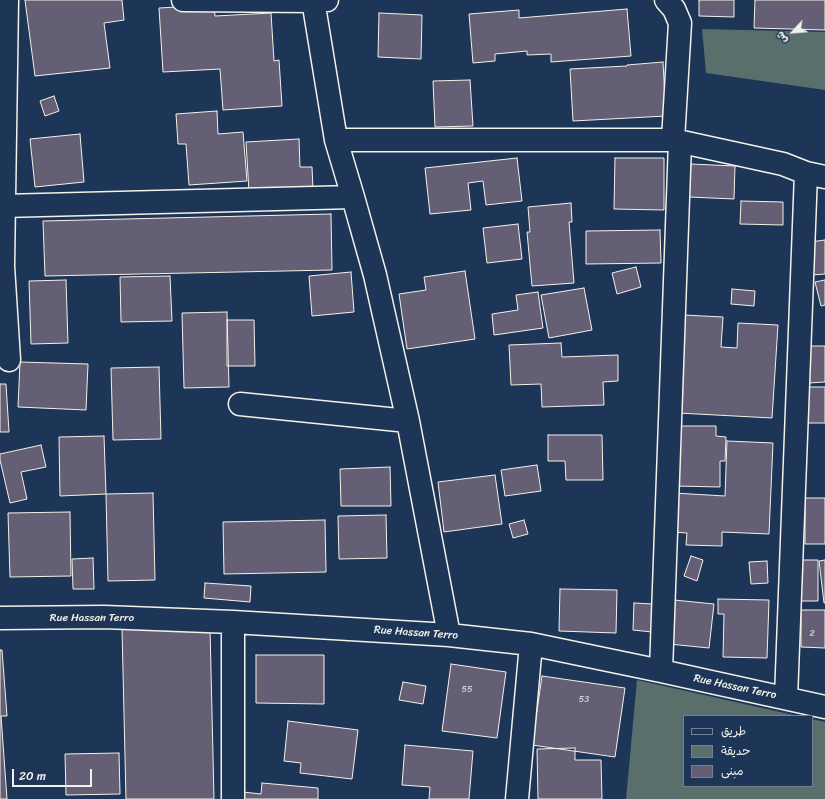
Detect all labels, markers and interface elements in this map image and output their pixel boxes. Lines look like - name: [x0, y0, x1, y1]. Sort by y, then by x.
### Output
- north arrow: [773, 12, 813, 52]
- text: ش: [771, 28, 793, 47]
- street label: Rue Hassan Terro: [50, 611, 134, 625]
- street label: Rue Hassan Terro: [374, 623, 458, 643]
- house number: 2: [809, 629, 815, 639]
- street label: Rue Hassan Terro: [692, 672, 778, 702]
- house number: 55: [462, 685, 472, 695]
- house number: 53: [579, 695, 589, 705]
- legend: [683, 715, 813, 787]
- text: طريق: [721, 720, 746, 742]
- text: حديقة: [721, 740, 750, 762]
- text: مبنى: [721, 760, 744, 782]
- scale bar: [14, 761, 94, 787]
- text: 20 m: [19, 765, 46, 787]

